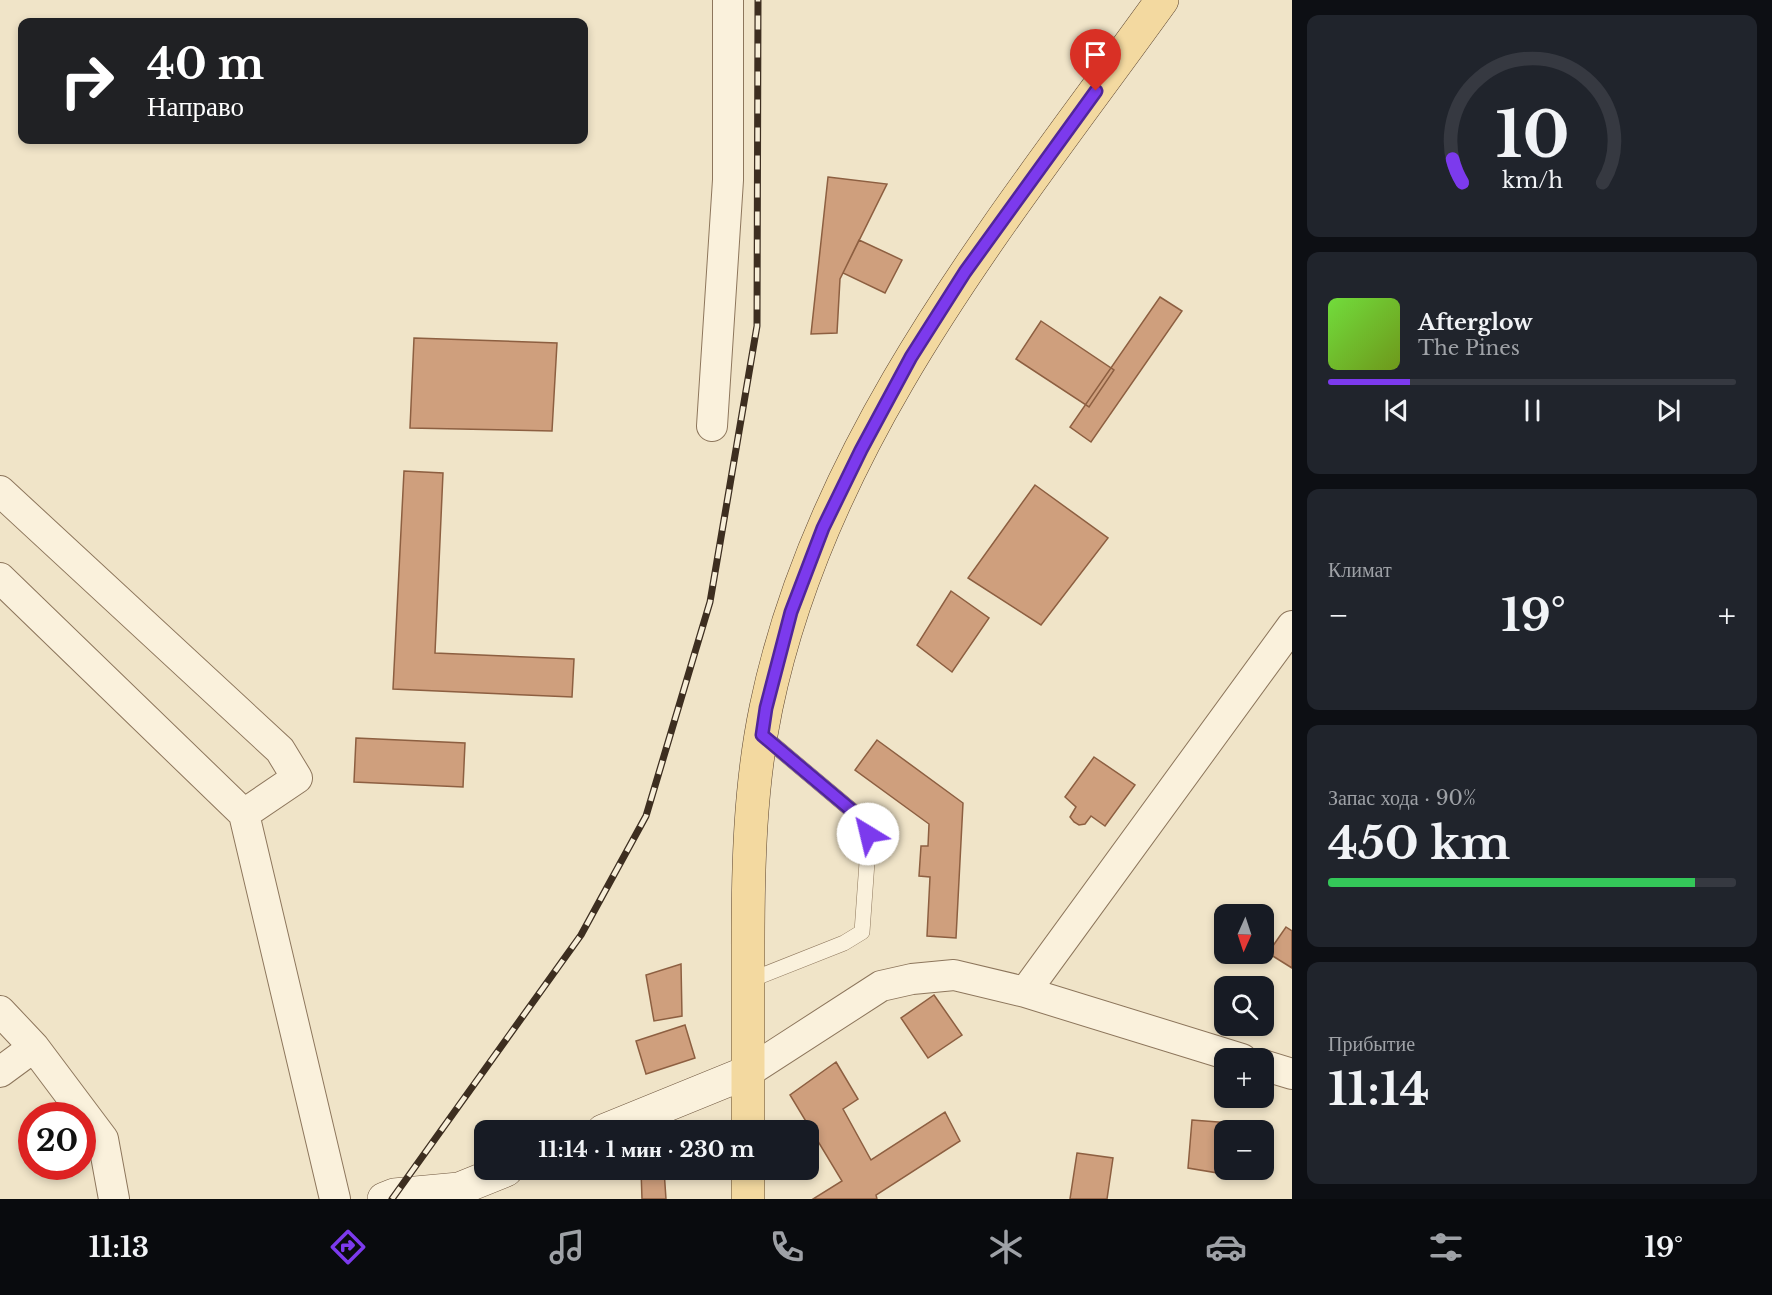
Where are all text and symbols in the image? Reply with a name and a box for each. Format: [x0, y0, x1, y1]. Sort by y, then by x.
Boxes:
pin [1070, 29, 1121, 91]
text: 40 m [147, 38, 264, 90]
icon: arrive [1079, 38, 1112, 71]
icon: right [48, 42, 126, 120]
text: Направо [147, 90, 244, 123]
text: 10 [1495, 96, 1569, 174]
text: km/h [1502, 167, 1563, 194]
text: Afterglow [1418, 309, 1533, 336]
text: The Pines [1418, 336, 1520, 360]
icon: previous [1380, 394, 1413, 427]
icon: pause [1516, 394, 1549, 427]
icon: next [1652, 394, 1685, 427]
text: Климат [1328, 558, 1392, 582]
text: 19° [1501, 587, 1566, 643]
text: − [1328, 595, 1349, 636]
text: + [1718, 595, 1736, 636]
text: Запас хода · 90% [1328, 786, 1476, 810]
position arrow [836, 802, 900, 866]
text: 450 km [1328, 815, 1510, 871]
north arrow [1214, 904, 1274, 964]
map controls [1214, 904, 1274, 1180]
button: search [1214, 976, 1274, 1036]
text: Прибытие [1328, 1032, 1415, 1056]
button: + [1214, 1048, 1274, 1108]
text: 11:14 [1328, 1061, 1430, 1117]
speed limit sign: 20 [18, 1102, 96, 1180]
button: − [1214, 1120, 1274, 1180]
text: 11:14 · 1 мин · 230 m [538, 1136, 755, 1163]
icon: directions [327, 1226, 369, 1268]
icon: music [546, 1226, 588, 1268]
icon: phone [766, 1226, 808, 1268]
icon: climate [985, 1226, 1027, 1268]
icon: car [1205, 1226, 1247, 1268]
icon: filters [1425, 1226, 1467, 1268]
text: 11:13 [89, 1231, 149, 1264]
text: 19° [1644, 1231, 1683, 1264]

